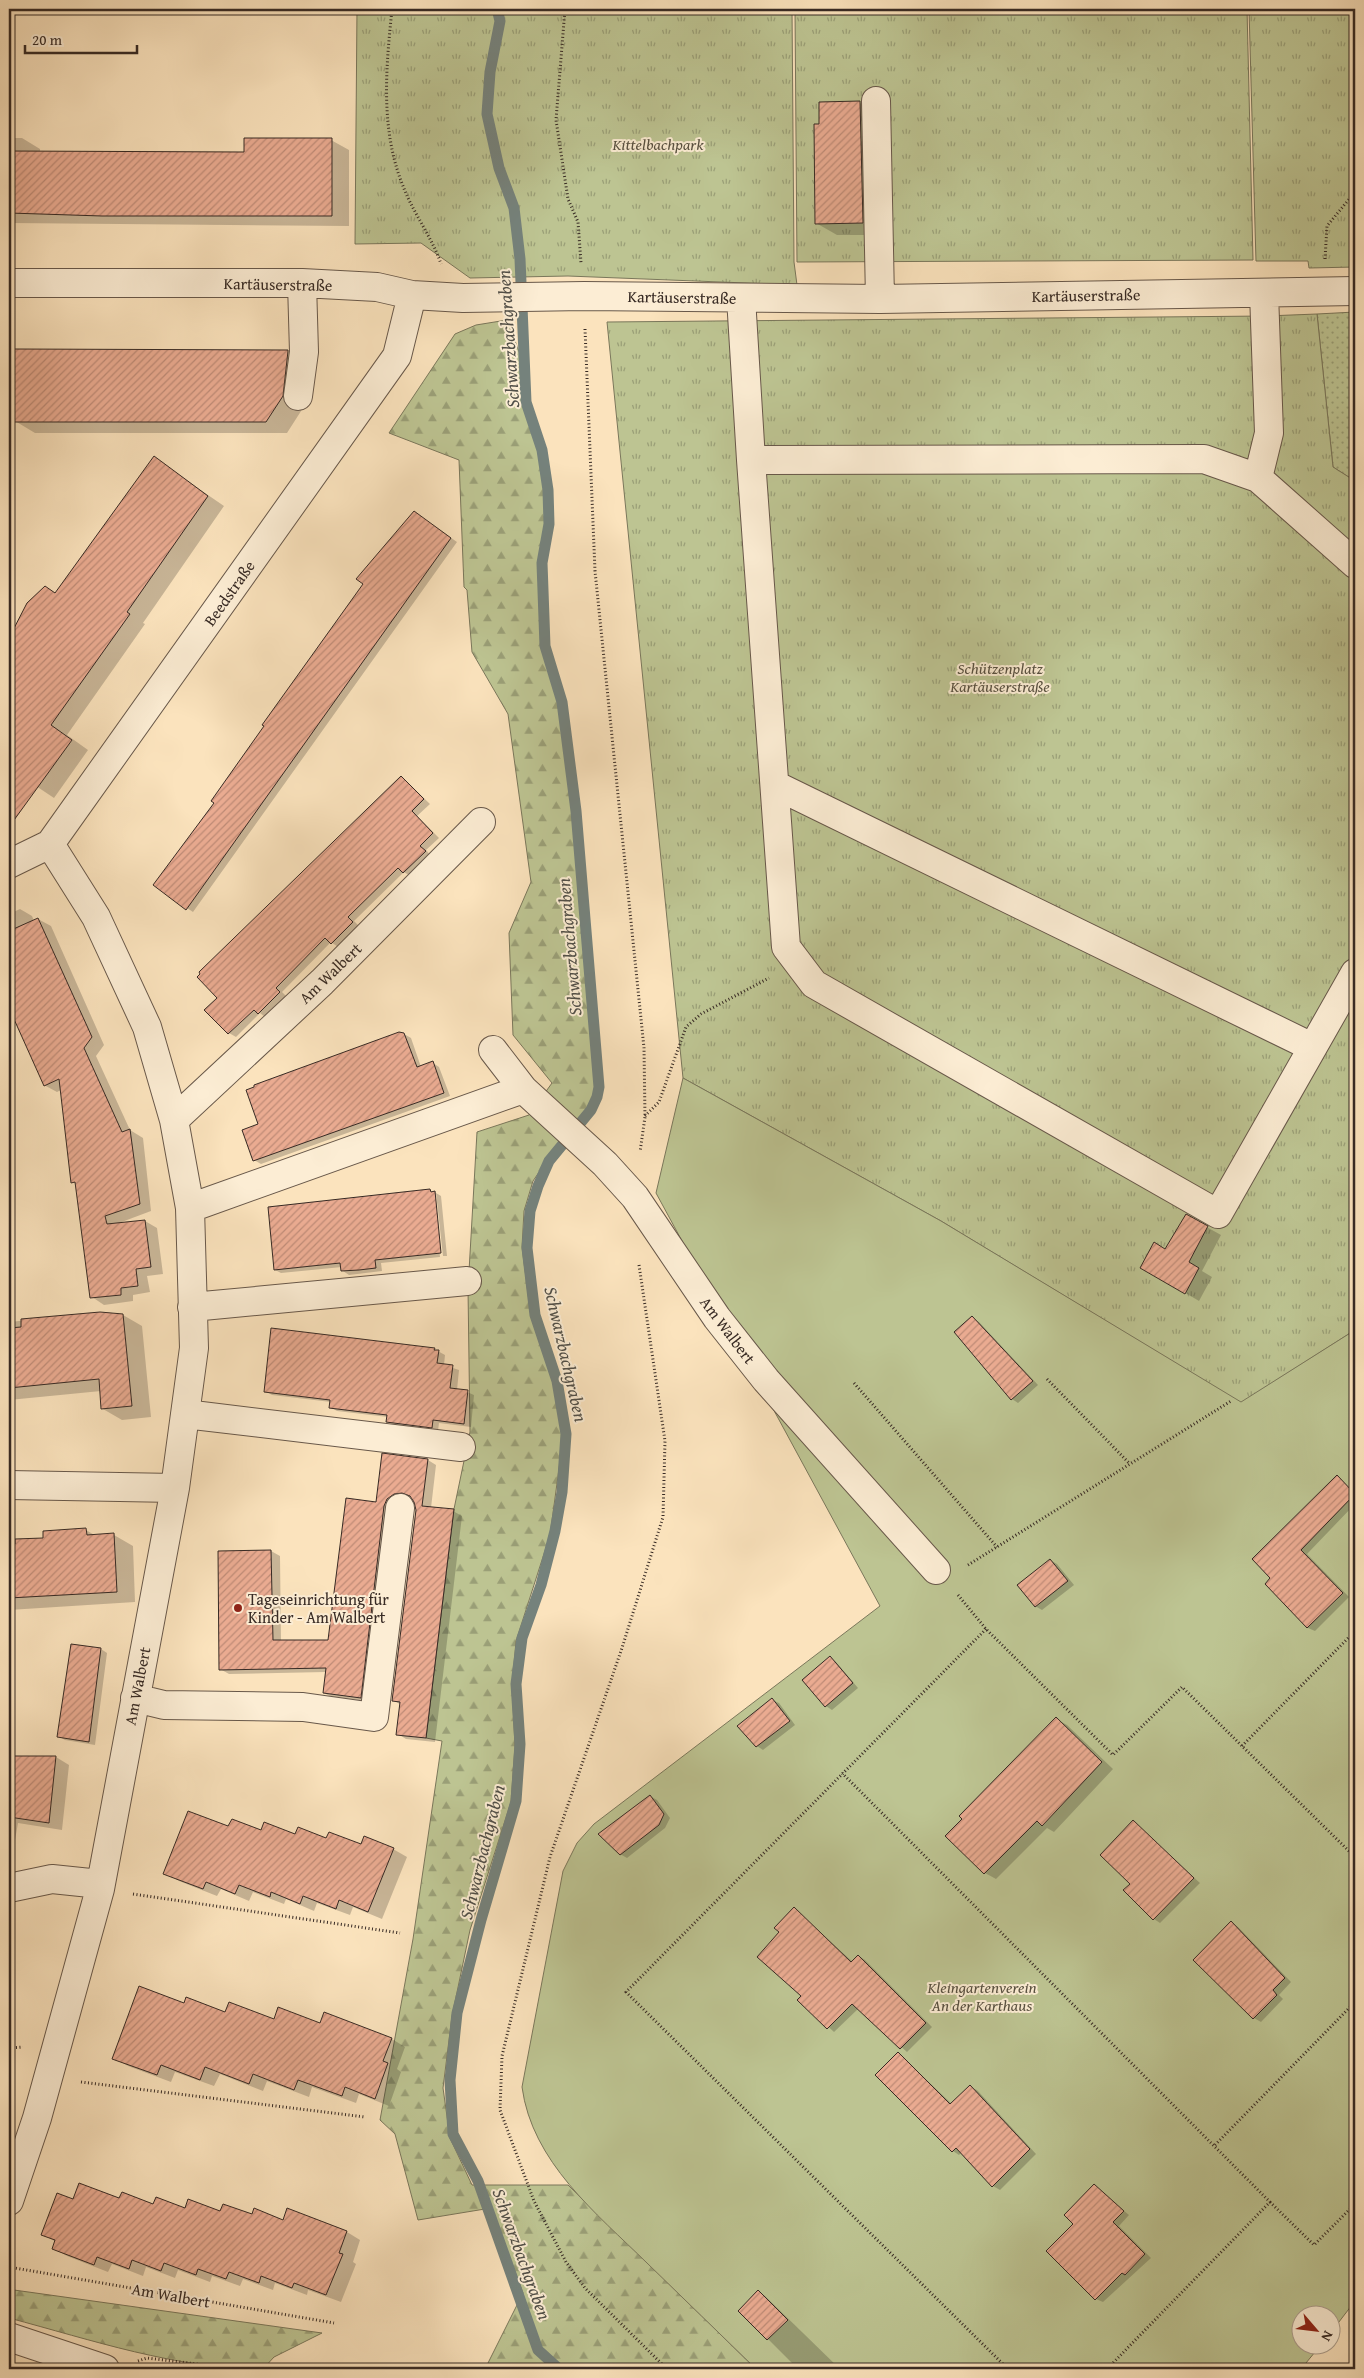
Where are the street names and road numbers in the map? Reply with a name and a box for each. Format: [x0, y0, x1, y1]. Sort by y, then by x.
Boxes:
street label: Kartäuserstraße [223, 271, 333, 297]
street label: Kartäuserstraße [1031, 282, 1141, 308]
street label: Kartäuserstraße [627, 284, 737, 310]
street label: Beedstraße [198, 555, 260, 631]
street label: Am Walbert [293, 937, 367, 1009]
street label: Am Walbert [695, 1291, 762, 1369]
street label: Am Walbert [118, 1644, 156, 1727]
street label: Am Walbert [130, 2276, 213, 2314]

